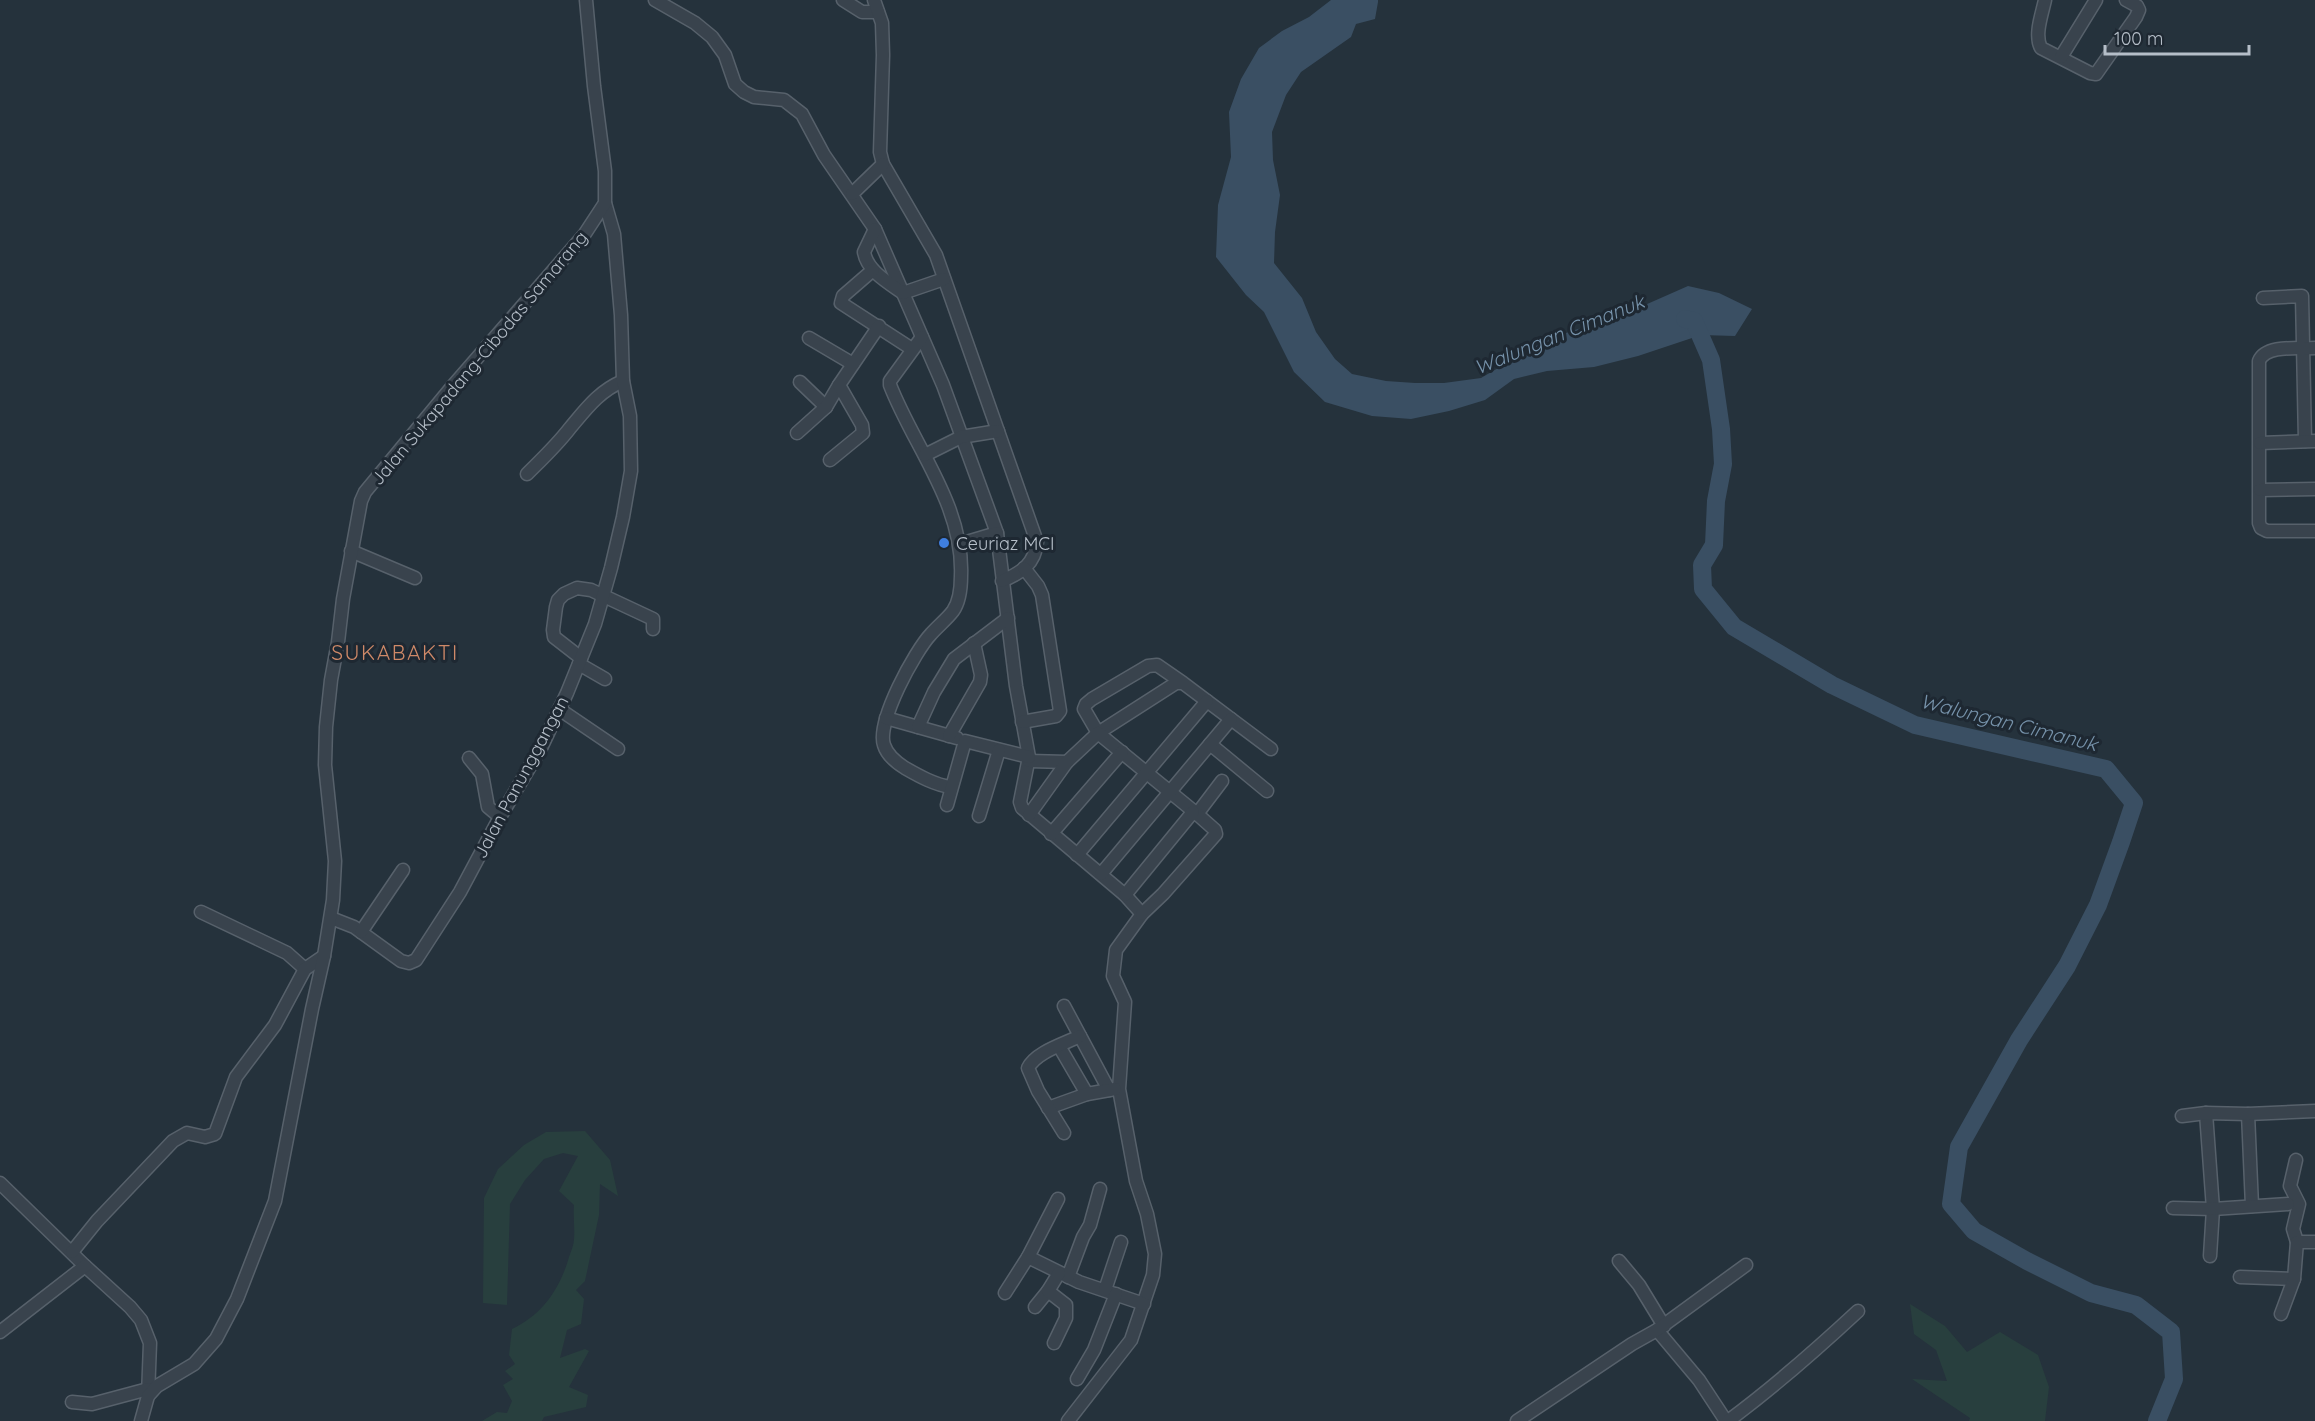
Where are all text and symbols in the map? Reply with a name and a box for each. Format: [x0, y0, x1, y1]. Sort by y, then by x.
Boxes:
scale bar [2105, 18, 2249, 56]
text: 100 m [2114, 27, 2163, 50]
street label: Jalan Sukapadang-Cibodas Samarang [366, 226, 592, 490]
water label: Walungan Cimanuk [1470, 288, 1650, 380]
place label: Ceuriaz MCI [956, 532, 1055, 555]
marker: Ceuriaz MCI [937, 536, 951, 550]
district label: SUKABAKTI [331, 639, 459, 665]
water label: Walungan Cimanuk [1918, 688, 2102, 757]
street label: Jalan Panunggangan [469, 692, 573, 862]

